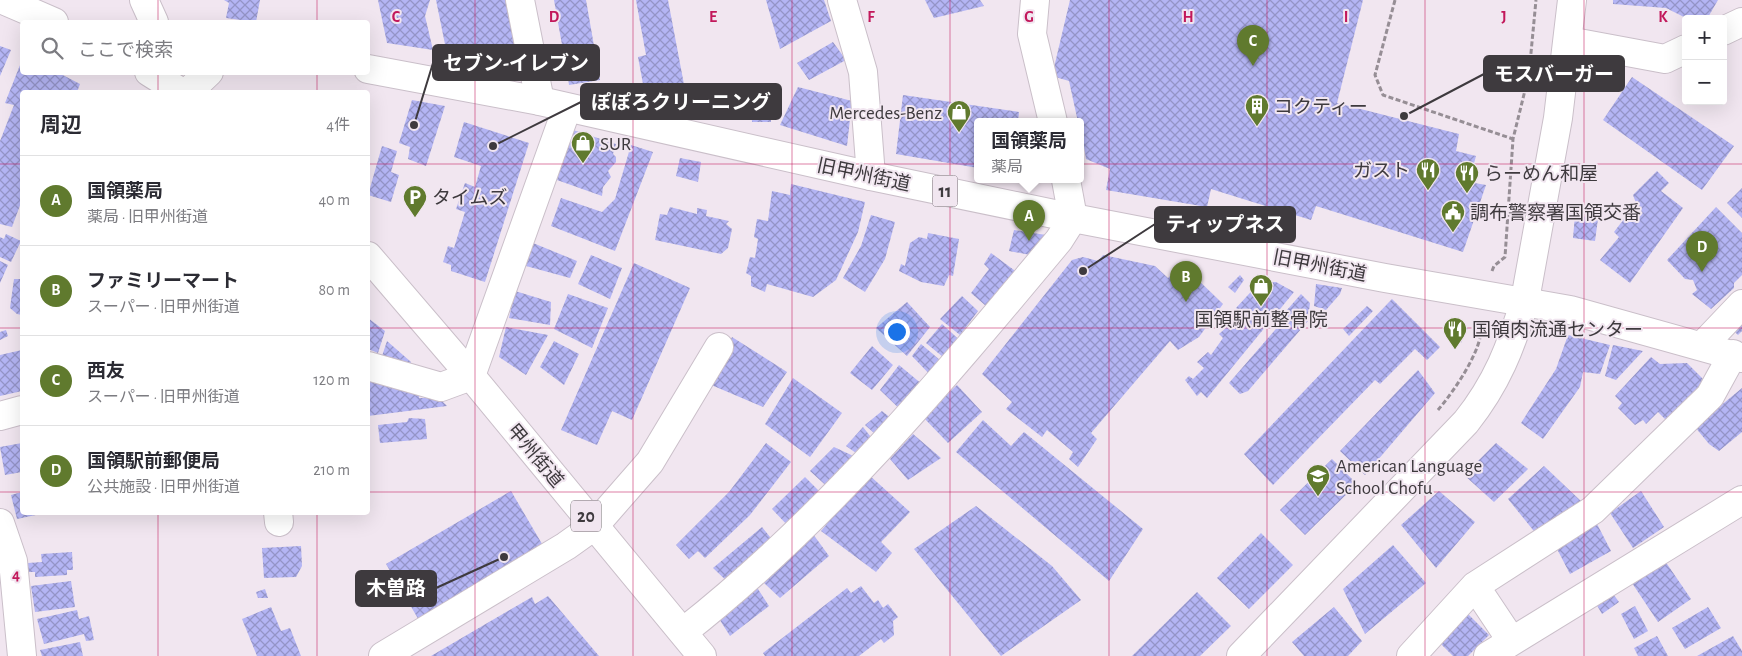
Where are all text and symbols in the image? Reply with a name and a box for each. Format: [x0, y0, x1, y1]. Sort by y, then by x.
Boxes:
text: C [392, 9, 401, 25]
text: D [549, 9, 560, 25]
text: E [709, 9, 717, 25]
text: F [867, 9, 875, 25]
text: G [1024, 9, 1034, 25]
text: H [1182, 9, 1194, 25]
text: I [1344, 9, 1348, 25]
text: J [1501, 9, 1507, 25]
text: K [1658, 9, 1668, 25]
map controls [1682, 15, 1727, 105]
button: + [1682, 15, 1727, 60]
search box [20, 20, 370, 75]
pin: C [1237, 25, 1269, 66]
icon: search [38, 34, 66, 62]
text: ここで検索 [78, 41, 173, 60]
callout: セブン-イレブン [433, 45, 599, 80]
text: セブン-イレブン [443, 52, 589, 74]
callout: モスバーガー [1484, 56, 1624, 91]
button: − [1682, 60, 1727, 105]
text: モスバーガー [1494, 63, 1614, 85]
callout: ぽぽろクリーニング [581, 84, 781, 119]
text: ぽぽろクリーニング [591, 91, 771, 113]
building icon: コクティー [1244, 93, 1270, 127]
place label: コクティー [1274, 97, 1368, 117]
shop icon: Mercedes-Benz [946, 99, 972, 133]
place label: Mercedes-Benz [829, 104, 942, 123]
text: 周辺 [40, 115, 82, 136]
text: 4件 [326, 117, 350, 133]
popup [974, 118, 1084, 183]
shop icon: SUR [570, 130, 596, 164]
text: 国領薬局 [991, 132, 1067, 151]
place label: SUR [600, 135, 631, 154]
street label: 旧甲州街道 [815, 155, 912, 195]
restaurant icon: ガスト [1415, 157, 1441, 191]
text: 薬局 [991, 159, 1023, 175]
restaurant icon: らーめん和屋 [1454, 160, 1480, 194]
place label: ガスト [1353, 161, 1410, 181]
place label: らーめん和屋 [1484, 164, 1598, 184]
road number: 11 [932, 176, 958, 207]
text: 国領薬局 [87, 182, 163, 201]
parking icon: タイムズ [402, 184, 428, 218]
place label: タイムズ [432, 187, 508, 208]
text: A [51, 192, 61, 208]
text: 40 m [318, 192, 350, 208]
public building icon: 調布警察署国領交番 [1440, 199, 1466, 233]
pin: A [1013, 200, 1045, 241]
place label: 調布警察署国領交番 [1470, 202, 1641, 223]
callout: ティップネス [1155, 207, 1295, 242]
text: 薬局 · 旧甲州街道 [87, 209, 208, 225]
text: ティップネス [1166, 214, 1284, 235]
pin: D [1686, 231, 1718, 272]
street label: 旧甲州街道 [1271, 247, 1368, 285]
pin: B [1170, 261, 1202, 302]
text: ファミリーマート [87, 272, 239, 291]
shop icon: 国領駅前整骨院 [1248, 273, 1274, 307]
text: B [51, 282, 61, 298]
text: 80 m [319, 282, 350, 298]
text: スーパー · 旧甲州街道 [87, 299, 240, 315]
place label: 国領駅前整骨院 [1194, 309, 1328, 330]
restaurant icon: 国領肉流通センター [1442, 316, 1468, 350]
your location [884, 319, 910, 345]
place label: 国領肉流通センター [1472, 319, 1643, 340]
text: 西友 [87, 362, 125, 381]
text: C [52, 372, 60, 388]
text: 120 m [313, 372, 350, 388]
text: スーパー · 旧甲州街道 [87, 389, 240, 405]
street label: 甲州街道 [503, 420, 567, 491]
text: 国領駅前郵便局 [87, 452, 220, 471]
place label: American Language School Chofu [1336, 457, 1482, 498]
text: D [51, 462, 61, 478]
text: 210 m [313, 462, 350, 478]
school or university icon: American Language School Chofu [1305, 463, 1331, 497]
text: 公共施設 · 旧甲州街道 [87, 479, 240, 495]
road number: 20 [571, 501, 601, 532]
text: 4 [12, 567, 20, 583]
callout: 木曽路 [356, 571, 436, 606]
text: 木曽路 [366, 577, 426, 599]

